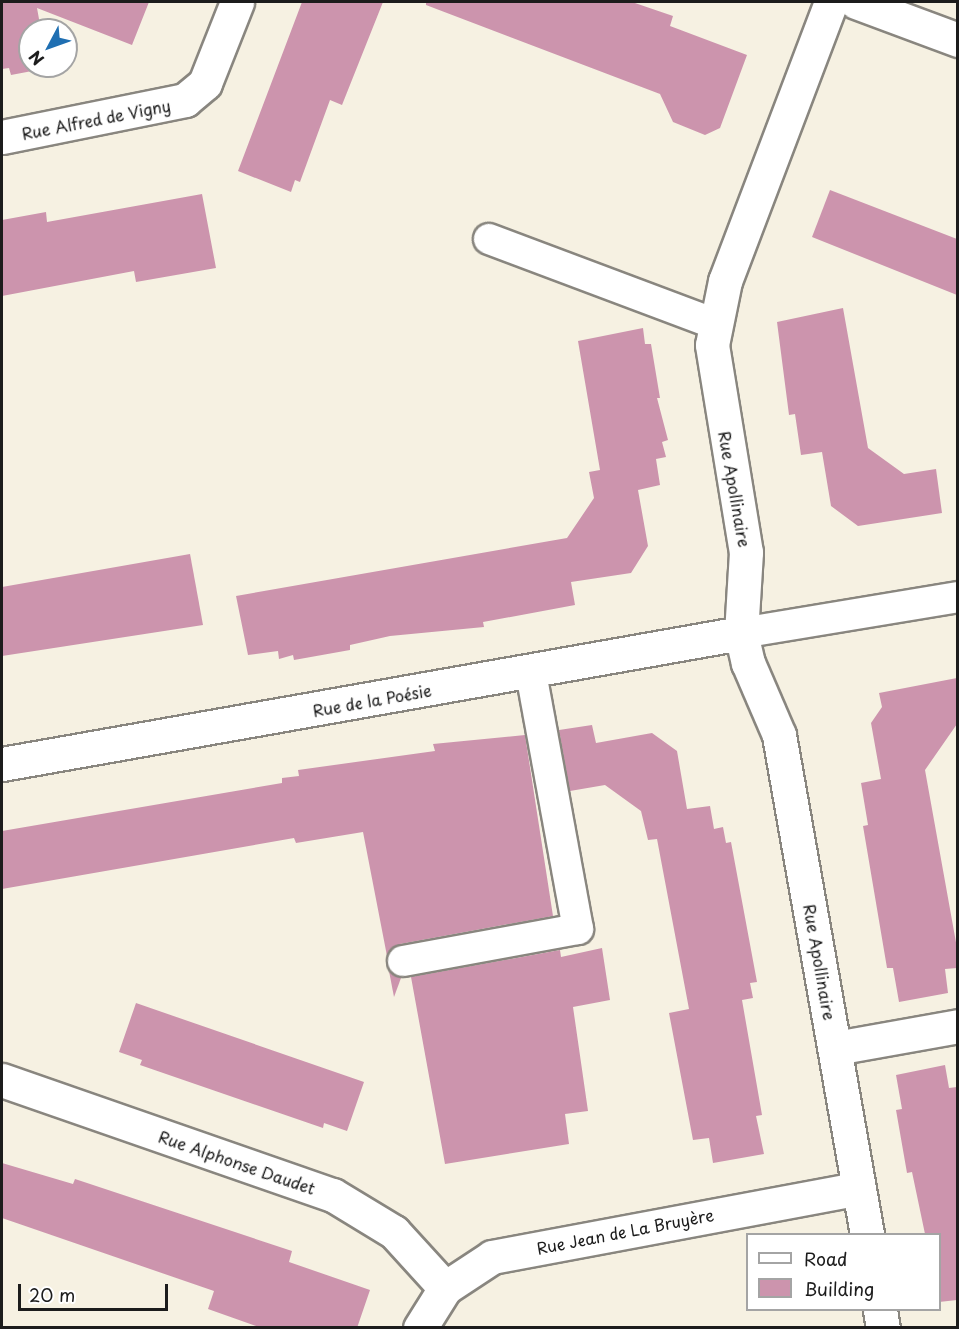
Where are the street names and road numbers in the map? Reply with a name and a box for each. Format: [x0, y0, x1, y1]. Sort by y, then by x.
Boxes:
street label: Rue Alfred de Vigny [18, 95, 174, 143]
street label: Rue Apollinaire [715, 429, 755, 549]
street label: Rue de la Poésie [310, 680, 434, 720]
street label: Rue Apollinaire [800, 902, 840, 1022]
street label: Rue Alphonse Daudet [156, 1126, 318, 1198]
street label: Rue Jean de La Bruyère [533, 1204, 717, 1258]

